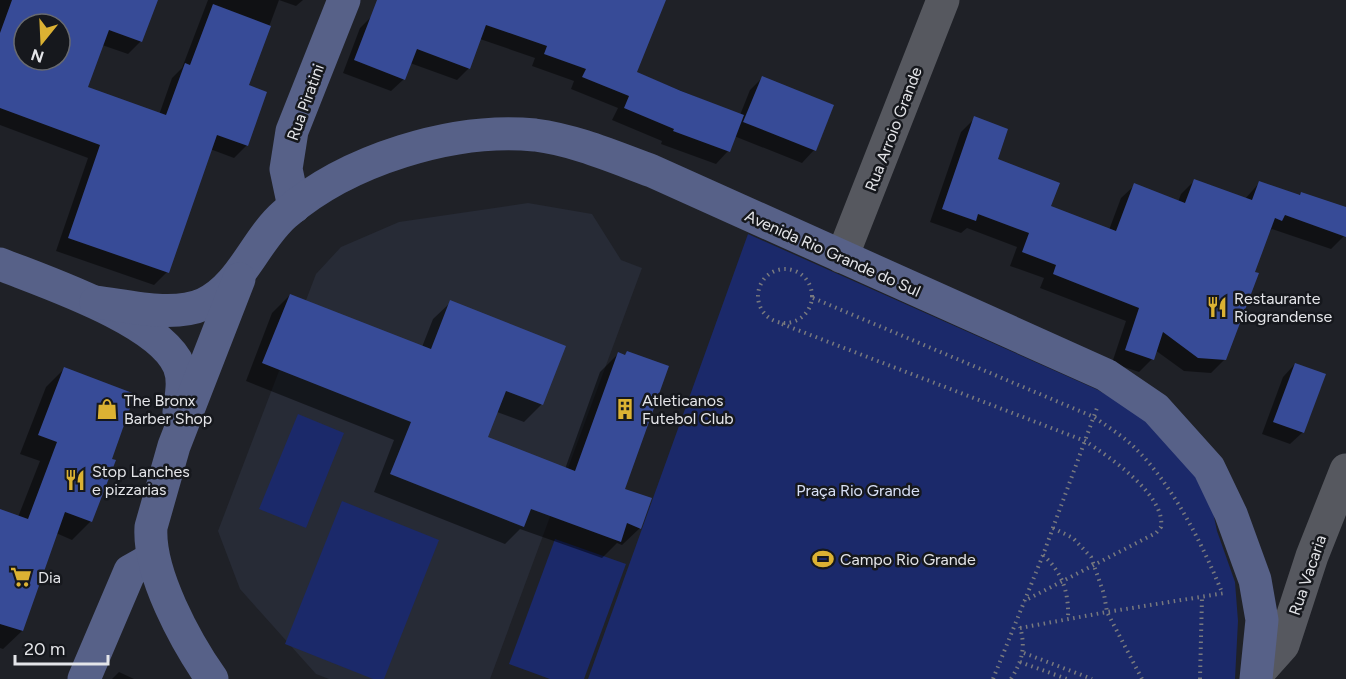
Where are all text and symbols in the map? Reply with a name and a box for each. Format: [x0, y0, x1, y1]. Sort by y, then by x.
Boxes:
north arrow [12, 12, 72, 72]
text: N [29, 45, 46, 67]
street label: Rua Piratini [283, 61, 328, 143]
street label: Rua Arroio Grande [861, 64, 926, 194]
street label: Avenida Rio Grande do Sul [742, 206, 924, 301]
place label: Restaurante Riograndense [1234, 289, 1332, 326]
restaurant icon: Restaurante Riograndense [1205, 295, 1229, 319]
place label: The Bronx Barber Shop [124, 391, 212, 428]
place label: Atleticanos Futebol Club [642, 391, 734, 428]
shop icon: The Bronx Barber Shop [95, 397, 119, 421]
building icon: Atleticanos Futebol Club [613, 397, 637, 421]
place label: Stop Lanches e pizzarias [92, 462, 190, 499]
restaurant icon: Stop Lanches e pizzarias [63, 468, 87, 492]
park label: Praça Rio Grande [796, 481, 920, 500]
street label: Rua Vacaria [1285, 532, 1330, 618]
sports icon: Campo Rio Grande [811, 547, 835, 571]
place label: Campo Rio Grande [840, 550, 976, 569]
supermarket icon: Dia [9, 565, 33, 589]
place label: Dia [38, 568, 61, 587]
scale bar [15, 628, 108, 666]
text: 20 m [24, 638, 65, 660]

